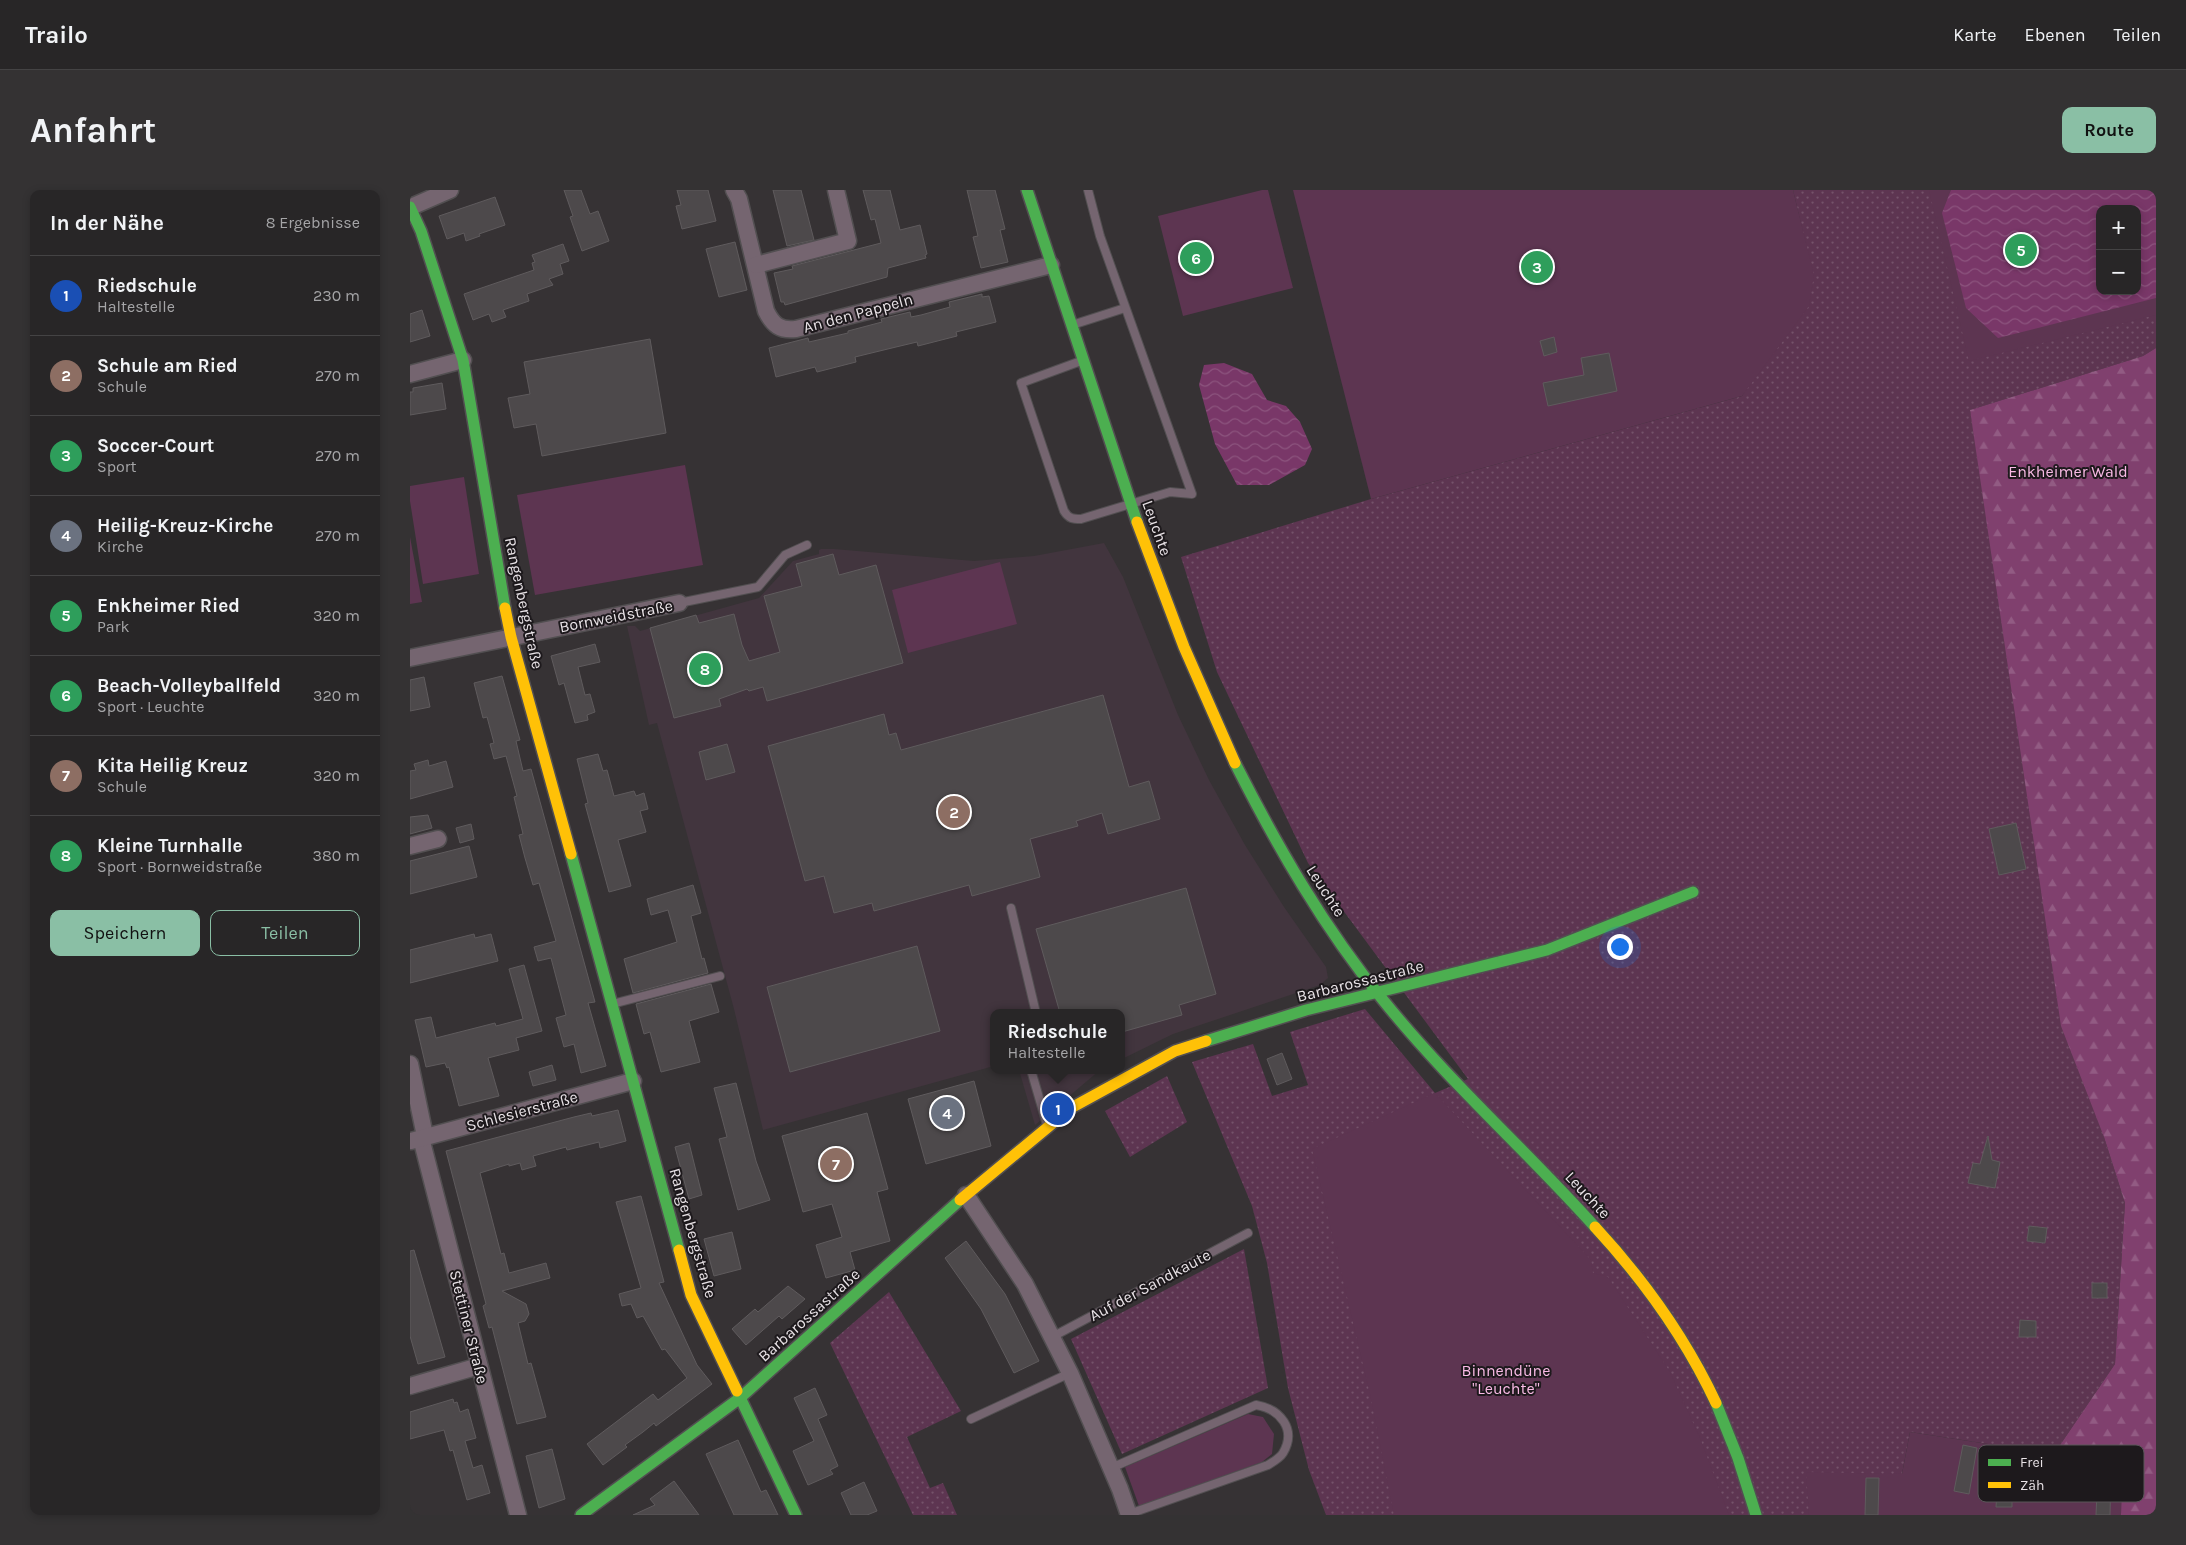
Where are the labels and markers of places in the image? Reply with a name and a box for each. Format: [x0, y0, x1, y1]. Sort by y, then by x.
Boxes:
pin: 5 [2005, 231, 2037, 269]
pin: 6 [1180, 239, 1212, 277]
pin: 3 [1521, 248, 1553, 286]
pin: 8 [689, 650, 721, 688]
pin: 2 [938, 793, 970, 831]
pin: 1 [1042, 1090, 1074, 1128]
pin: 4 [931, 1094, 963, 1132]
pin: 7 [820, 1145, 852, 1183]

